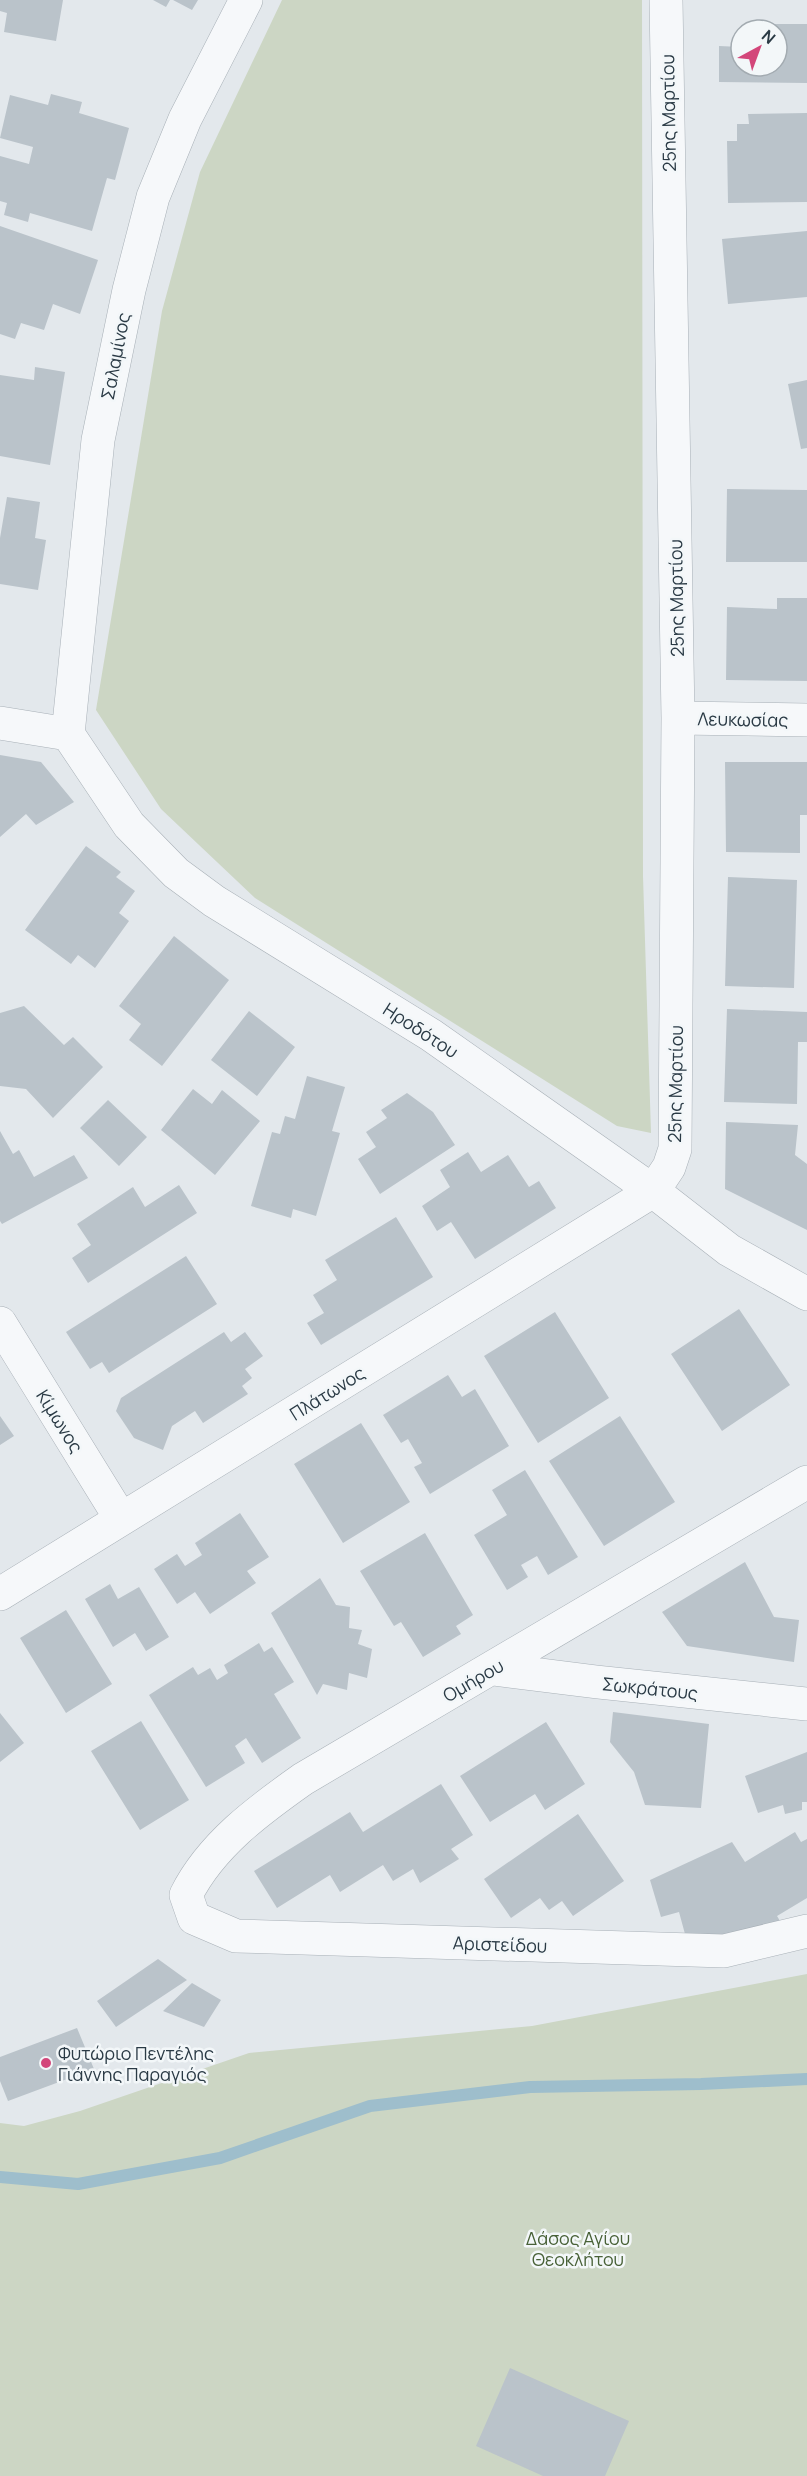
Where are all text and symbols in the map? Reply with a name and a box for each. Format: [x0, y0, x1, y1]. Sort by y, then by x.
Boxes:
north arrow [729, 18, 789, 78]
text: N [757, 25, 780, 49]
street label: 25ης Μαρτίου [655, 54, 681, 172]
street label: Σαλαμίνος [95, 310, 135, 402]
street label: 25ης Μαρτίου [663, 539, 689, 657]
street label: Λευκωσίας [697, 706, 789, 732]
street label: Ηροδότου [379, 997, 463, 1063]
street label: 25ης Μαρτίου [662, 1025, 688, 1143]
street label: Πλάτωνος [285, 1360, 369, 1426]
street label: Κίμωνος [31, 1385, 89, 1457]
street label: Ομήρου [438, 1653, 508, 1707]
street label: Σωκράτους [601, 1671, 699, 1705]
street label: Αριστείδου [452, 1930, 548, 1958]
place label: Φυτώριο Πεντέλης Γιάννης Παραγιός [58, 2041, 214, 2086]
marker: Φυτώριο Πεντέλης Γιάννης Παραγιός [39, 2056, 53, 2070]
park label: Δάσος Αγίου Θεοκλήτου [526, 2226, 630, 2271]

